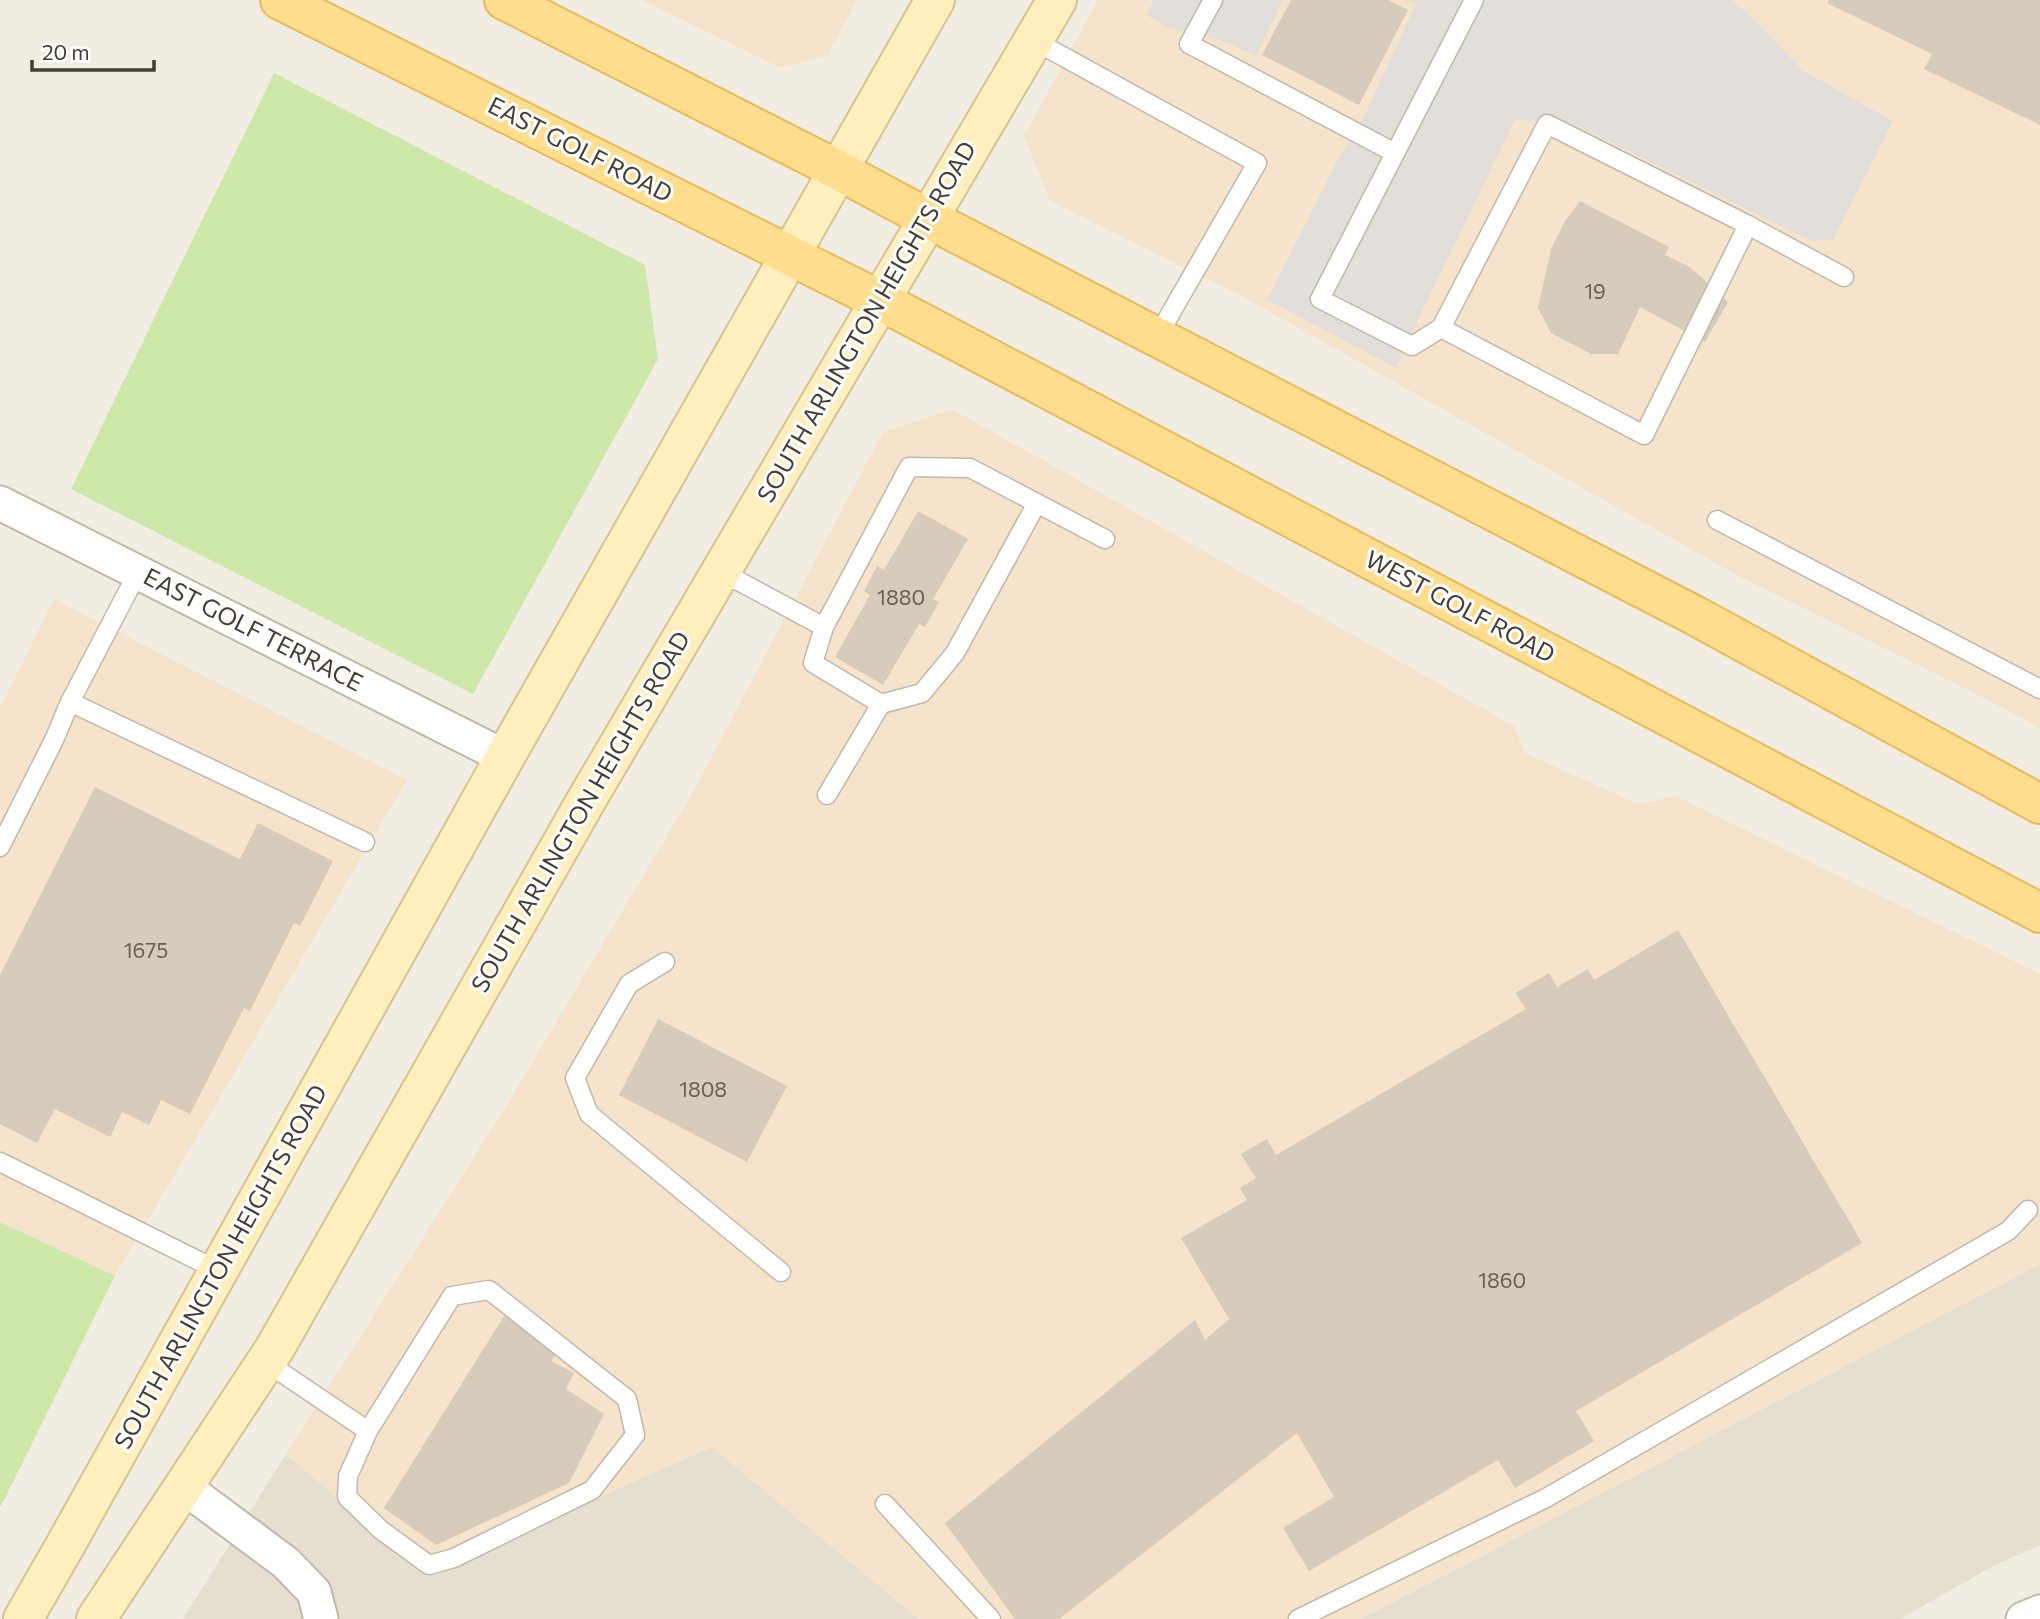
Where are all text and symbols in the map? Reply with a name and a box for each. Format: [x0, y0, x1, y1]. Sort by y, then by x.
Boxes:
scale bar [32, 28, 154, 72]
text: 20 m [42, 39, 90, 64]
street label: EAST GOLF ROAD [484, 90, 678, 208]
street label: SOUTH ARLINGTON HEIGHTS ROAD [750, 136, 981, 507]
house number: 19 [1584, 278, 1606, 303]
street label: WEST GOLF ROAD [1361, 543, 1560, 668]
street label: EAST GOLF TERRACE [139, 561, 368, 697]
house number: 1880 [877, 584, 925, 609]
street label: SOUTH ARLINGTON HEIGHTS ROAD [464, 626, 695, 997]
house number: 1675 [124, 937, 168, 962]
house number: 1808 [679, 1076, 727, 1101]
street label: SOUTH ARLINGTON HEIGHTS ROAD [107, 1079, 332, 1453]
house number: 1860 [1478, 1267, 1526, 1292]

